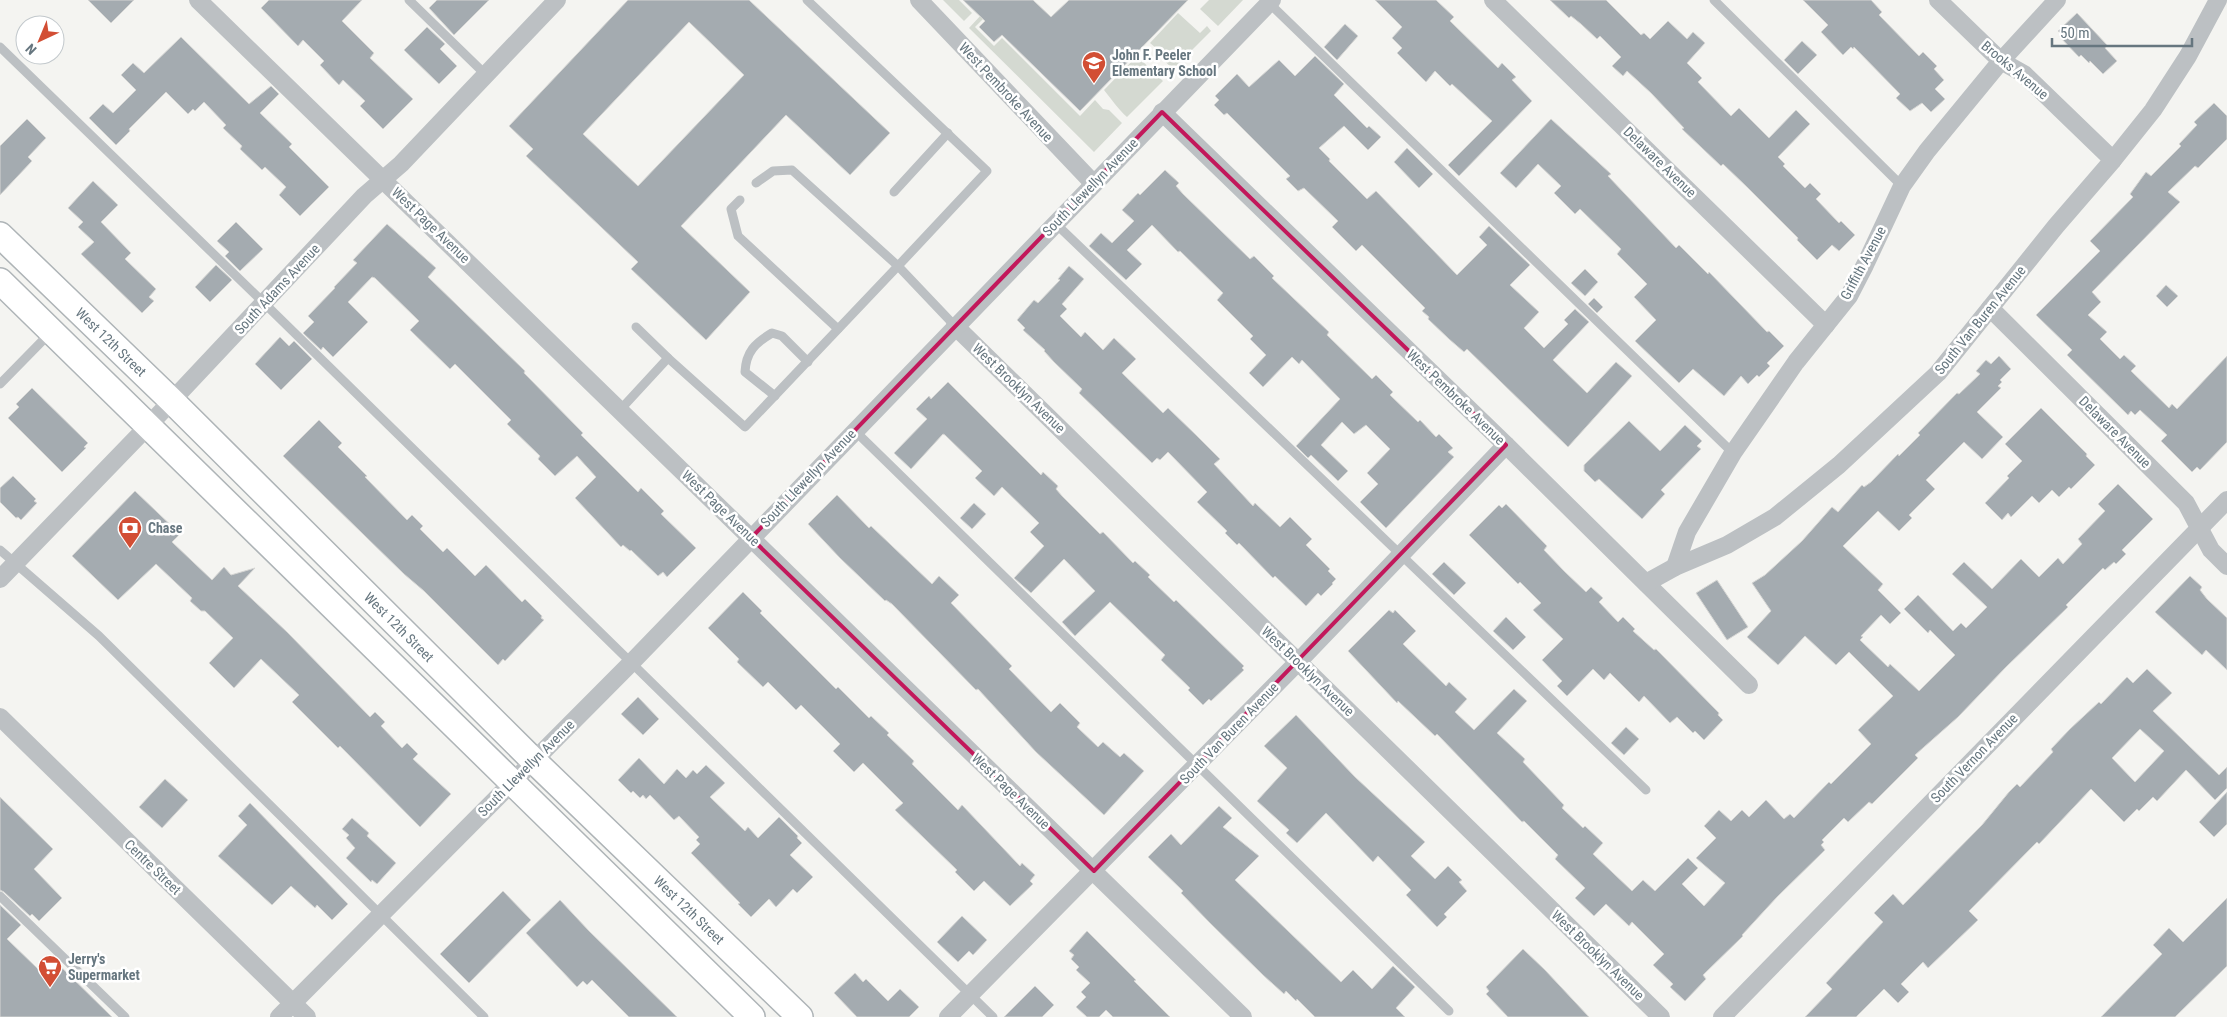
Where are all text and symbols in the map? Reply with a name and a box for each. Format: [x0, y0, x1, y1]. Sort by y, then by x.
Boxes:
north arrow [15, 15, 65, 65]
scale bar [2052, 15, 2192, 47]
text: 50 m [2060, 24, 2090, 42]
street label: Brooks Avenue [1978, 38, 2052, 103]
street label: West Pembroke Avenue [956, 39, 1056, 145]
text: N [22, 41, 40, 58]
place label: John F. Peeler Elementary School [1112, 47, 1217, 79]
school or university icon: John F. Peeler Elementary School [1081, 50, 1107, 84]
street label: Delaware Avenue [1620, 123, 1700, 201]
street label: South Llewellyn Avenue [1039, 134, 1141, 239]
street label: West Page Avenue [389, 184, 474, 267]
street label: Griffith Avenue [1837, 223, 1889, 302]
street label: South Adams Avenue [231, 240, 323, 337]
street label: South Van Buren Avenue [1931, 262, 2029, 377]
street label: West 12th Street [73, 304, 149, 380]
street label: West Brooklyn Avenue [969, 340, 1069, 437]
street label: West Pembroke Avenue [1404, 346, 1509, 448]
street label: Delaware Avenue [2076, 393, 2154, 471]
street label: South Llewellyn Avenue [757, 425, 859, 530]
street label: West Page Avenue [679, 467, 764, 550]
bank icon: Chase [117, 515, 143, 549]
place label: Chase [148, 520, 183, 536]
street label: West 12th Street [361, 589, 437, 665]
street label: West Brooklyn Avenue [1258, 623, 1358, 720]
street label: South Van Buren Avenue [1176, 679, 1282, 787]
street label: South Vernon Avenue [1927, 710, 2021, 806]
street label: South Llewellyn Avenue [474, 716, 578, 820]
street label: West Page Avenue [969, 750, 1054, 833]
street label: Centre Street [121, 836, 185, 898]
street label: West 12th Street [651, 872, 727, 948]
street label: West Brooklyn Avenue [1548, 907, 1648, 1004]
place label: Jerry's Supermarket [68, 951, 140, 983]
supermarket icon: Jerry's Supermarket [37, 954, 63, 988]

